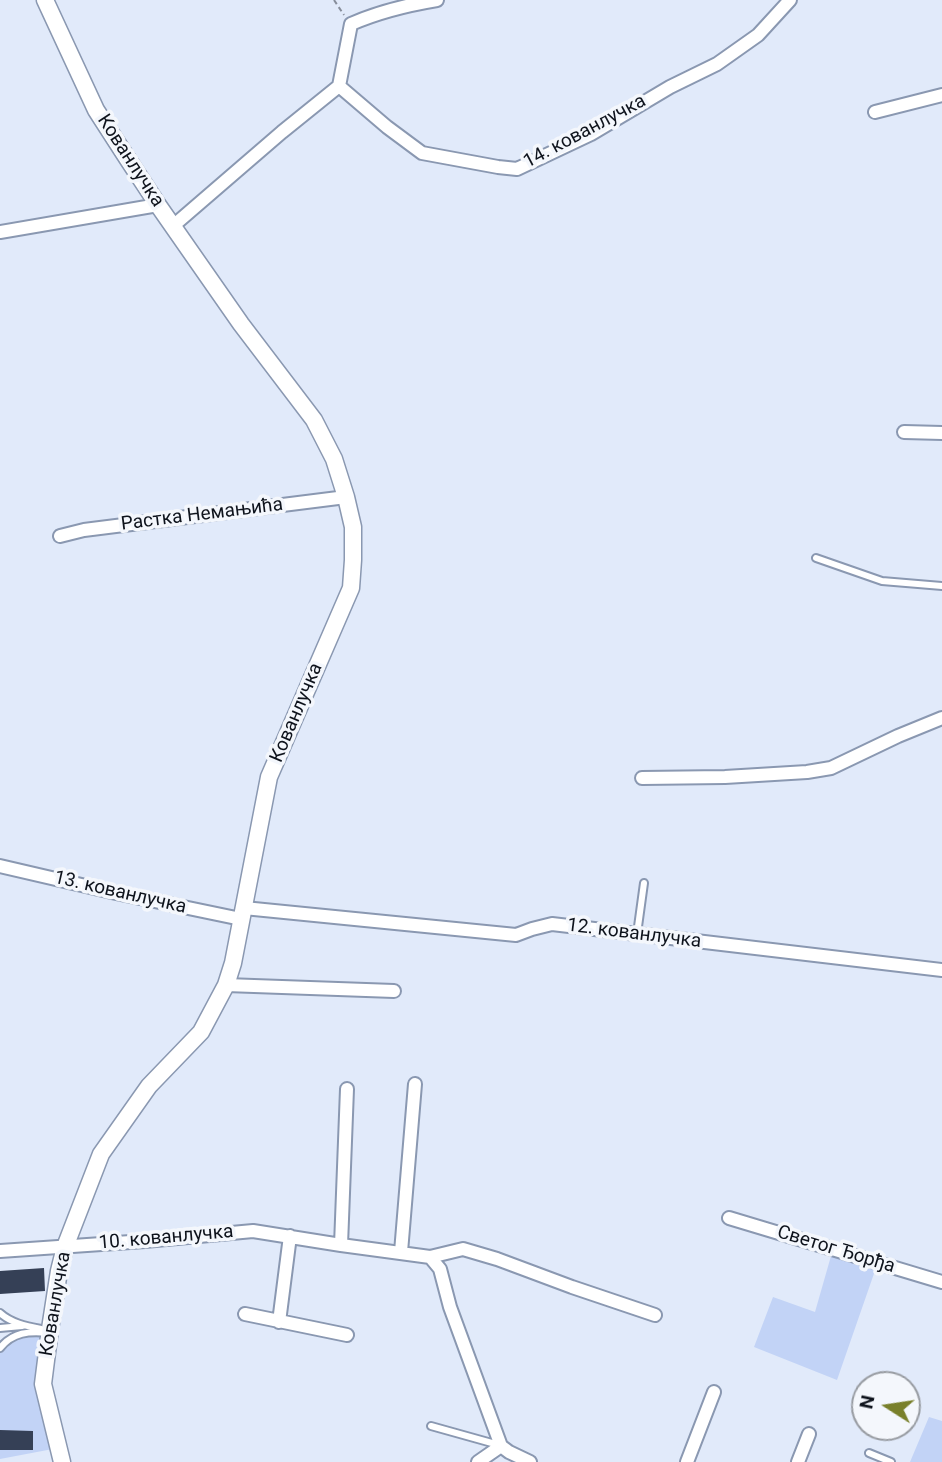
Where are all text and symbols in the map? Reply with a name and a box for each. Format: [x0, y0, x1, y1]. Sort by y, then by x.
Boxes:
street label: 14. кованлучка [520, 90, 650, 174]
street label: Кованлучка [92, 110, 168, 212]
street label: Растка Немањића [120, 494, 284, 536]
street label: Кованлучка [266, 660, 328, 766]
street label: 13. кованлучка [52, 867, 188, 919]
street label: 12. кованлучка [566, 914, 702, 954]
street label: 10. кованлучка [98, 1221, 234, 1255]
street label: Светог Ђорђа [774, 1221, 898, 1279]
street label: Кованлучка [36, 1250, 76, 1358]
north arrow [851, 1371, 921, 1441]
text: N [854, 1393, 880, 1411]

